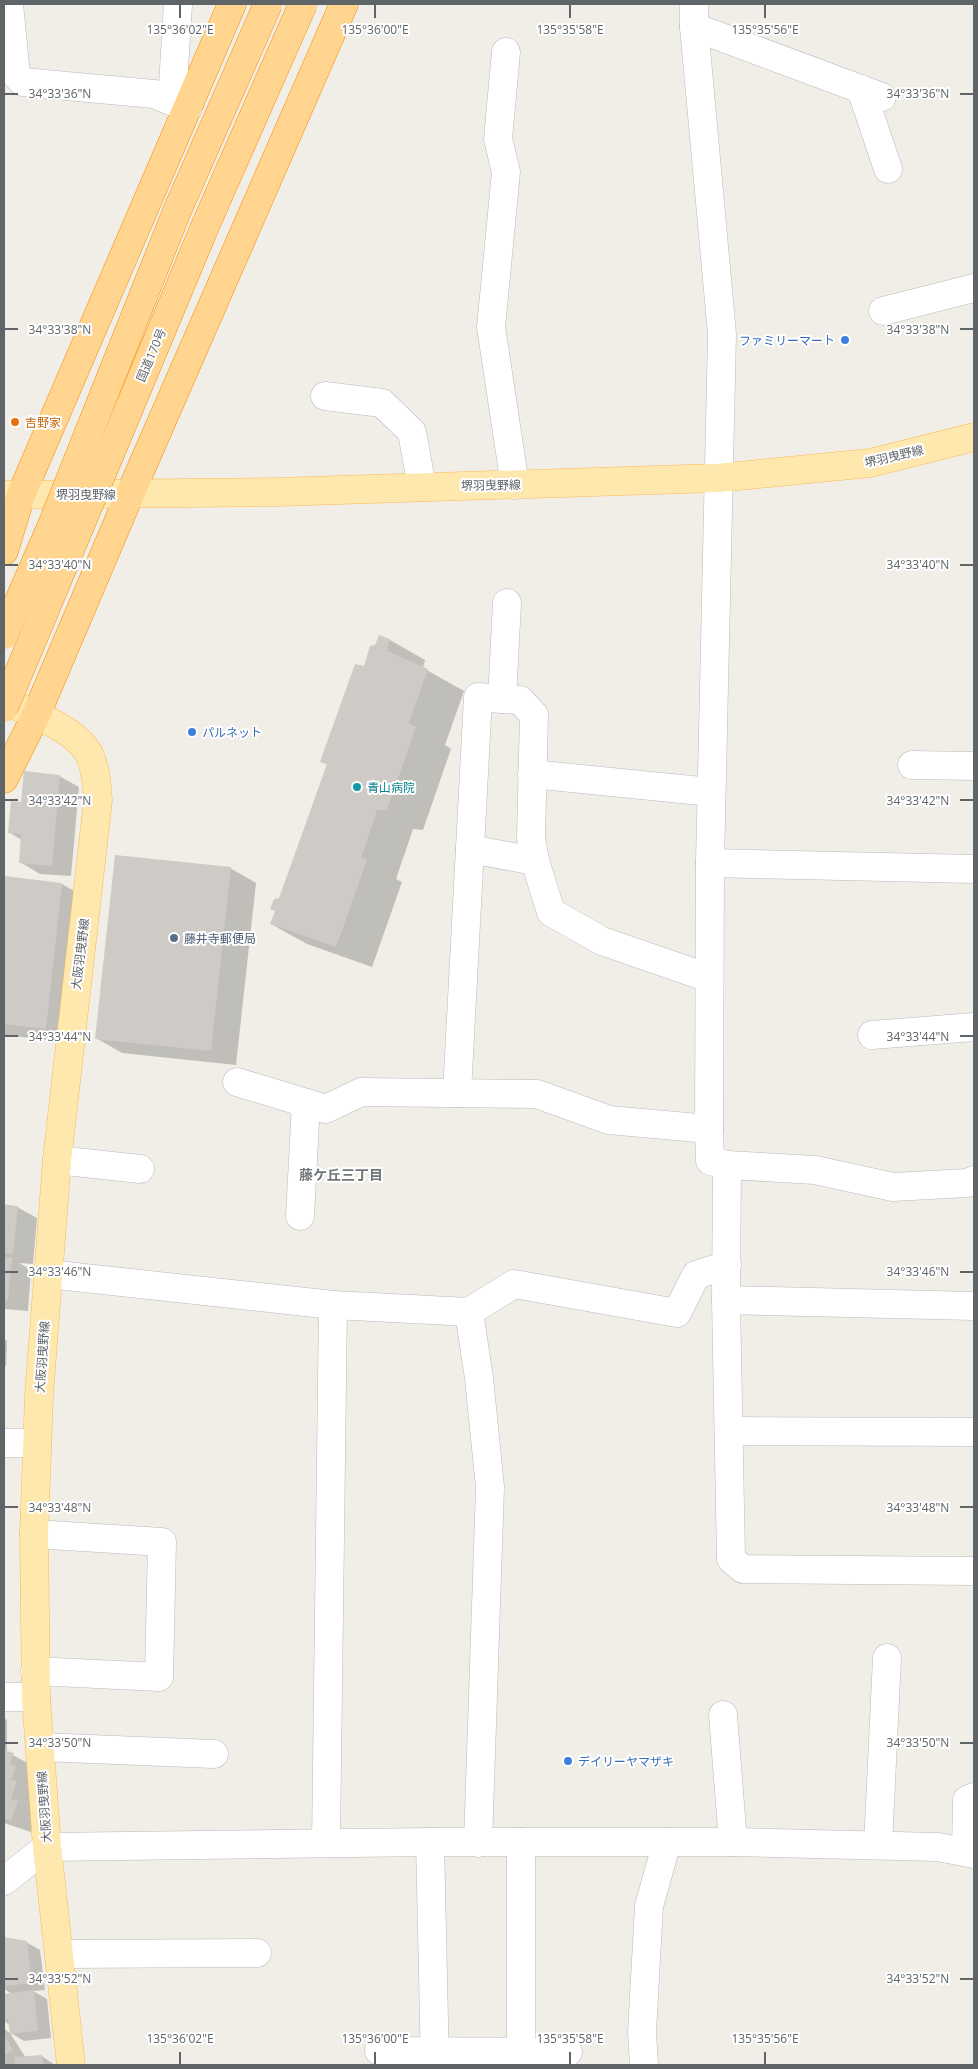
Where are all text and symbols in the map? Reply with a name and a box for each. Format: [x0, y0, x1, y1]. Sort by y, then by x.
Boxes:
text: 135°36'02"E [146, 21, 214, 38]
text: 135°36'00"E [341, 21, 409, 38]
text: 135°35'58"E [536, 21, 604, 38]
text: 135°35'56"E [731, 21, 799, 38]
text: 34°33'36"N [29, 85, 91, 102]
text: 34°33'36"N [887, 85, 949, 102]
text: 34°33'38"N [29, 321, 91, 338]
text: 34°33'38"N [887, 321, 949, 338]
street label: 国道170号 [132, 326, 170, 384]
place label: ファミリーマート [739, 332, 835, 349]
marker: ファミリーマート [839, 334, 851, 346]
place label: 吉野家 [25, 414, 61, 431]
marker: 吉野家 [9, 416, 21, 428]
street label: 堺羽曳野線 [863, 441, 925, 471]
street label: 堺羽曳野線 [461, 476, 521, 494]
street label: 堺羽曳野線 [56, 486, 116, 503]
text: 34°33'40"N [29, 556, 91, 573]
text: 34°33'40"N [887, 556, 949, 573]
place label: パルネット [202, 724, 262, 741]
marker: パルネット [186, 726, 198, 738]
place label: 青山病院 [367, 779, 415, 796]
marker: 青山病院 [351, 781, 363, 793]
text: 34°33'42"N [29, 792, 91, 809]
text: 34°33'42"N [887, 792, 949, 809]
street label: 大阪羽曳野線 [67, 917, 93, 991]
place label: 藤井寺郵便局 [184, 930, 256, 947]
marker: 藤井寺郵便局 [168, 932, 180, 944]
text: 34°33'44"N [29, 1028, 91, 1045]
text: 34°33'44"N [887, 1028, 949, 1045]
district label: 藤ケ丘三丁目 [299, 1165, 383, 1184]
text: 34°33'46"N [29, 1263, 91, 1280]
text: 34°33'46"N [887, 1263, 949, 1280]
street label: 大阪羽曳野線 [31, 1320, 53, 1394]
text: 34°33'48"N [29, 1499, 91, 1516]
text: 34°33'48"N [887, 1499, 949, 1516]
text: 34°33'50"N [29, 1734, 91, 1751]
text: 34°33'50"N [887, 1734, 949, 1751]
place label: デイリーヤマザキ [578, 1753, 674, 1770]
marker: デイリーヤマザキ [562, 1755, 574, 1767]
street label: 大阪羽曳野線 [33, 1770, 55, 1844]
text: 34°33'52"N [29, 1970, 91, 1987]
text: 34°33'52"N [887, 1970, 949, 1987]
text: 135°36'02"E [146, 2030, 214, 2047]
text: 135°36'00"E [341, 2030, 409, 2047]
text: 135°35'58"E [536, 2030, 604, 2047]
text: 135°35'56"E [731, 2030, 799, 2047]

